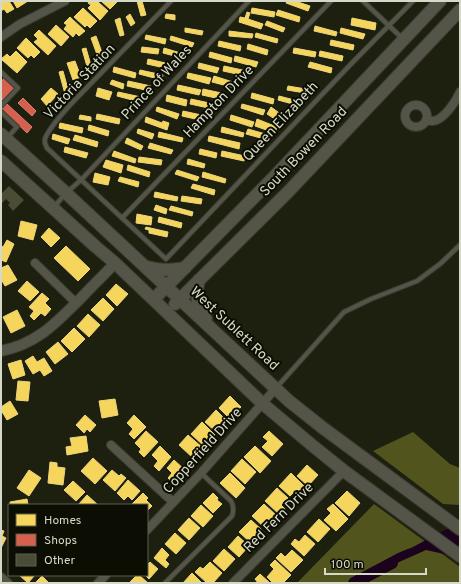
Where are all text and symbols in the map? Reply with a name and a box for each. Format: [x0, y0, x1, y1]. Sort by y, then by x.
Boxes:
street label: Victoria Station [41, 41, 119, 123]
street label: Prince of Wales [118, 42, 196, 124]
street label: Hampton Drive [180, 62, 258, 142]
street label: Queen Elizabeth [240, 79, 322, 165]
street label: South Bowen Road [257, 104, 351, 200]
street label: West Sublett Road [186, 284, 282, 374]
street label: Copperfield Drive [160, 405, 246, 497]
street label: Red Fern Drive [240, 479, 318, 557]
legend [8, 504, 148, 576]
text: Homes [44, 513, 81, 529]
text: Shops [44, 533, 77, 549]
scale bar [325, 550, 426, 576]
text: Other [44, 553, 76, 569]
text: 100 m [331, 557, 364, 573]

